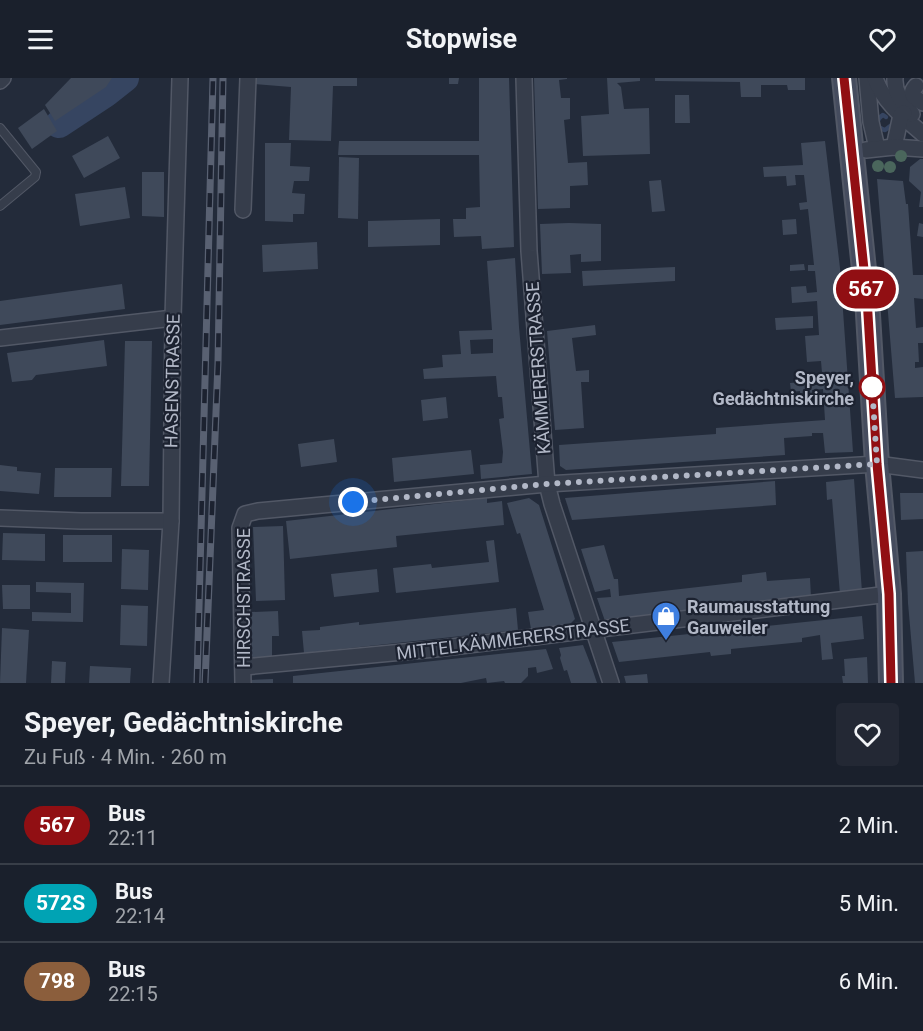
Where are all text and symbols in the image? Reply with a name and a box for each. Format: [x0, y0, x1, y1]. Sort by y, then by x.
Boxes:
icon: menu [24, 23, 57, 56]
text: Stopwise [406, 23, 517, 55]
icon: heart [866, 23, 899, 56]
line badge: 567 [832, 270, 900, 308]
text: 567 [848, 277, 884, 301]
street label: KÄMMERERSTRASSE [521, 281, 555, 455]
street label: HASENSTRASSE [160, 314, 184, 448]
place label: Speyer, Gedächtniskirche [713, 367, 854, 409]
marker: Speyer, Gedächtniskirche [859, 374, 885, 400]
your location [338, 487, 368, 517]
street label: HIRSCHSTRASSE [233, 528, 254, 668]
place label: Raumausstattung Gauweiler [687, 596, 830, 638]
shop icon: Raumausstattung Gauweiler [650, 600, 682, 642]
street label: MITTELKÄMMERERSTRASSE [395, 614, 631, 664]
button: heart [836, 703, 899, 766]
text: Speyer, Gedächtniskirche [24, 706, 343, 739]
text: Zu Fuß · 4 Min. · 260 m [24, 745, 227, 769]
text: Bus [108, 801, 146, 826]
text: 567 [39, 813, 75, 837]
text: 2 Min. [839, 813, 899, 838]
text: 22:11 [108, 826, 158, 850]
text: Bus [115, 879, 153, 904]
text: 572S [36, 891, 85, 915]
text: 5 Min. [839, 891, 899, 916]
text: 22:14 [115, 904, 165, 928]
text: Bus [108, 957, 146, 982]
text: 798 [39, 969, 75, 993]
text: 6 Min. [839, 969, 899, 994]
text: 22:15 [108, 982, 158, 1006]

